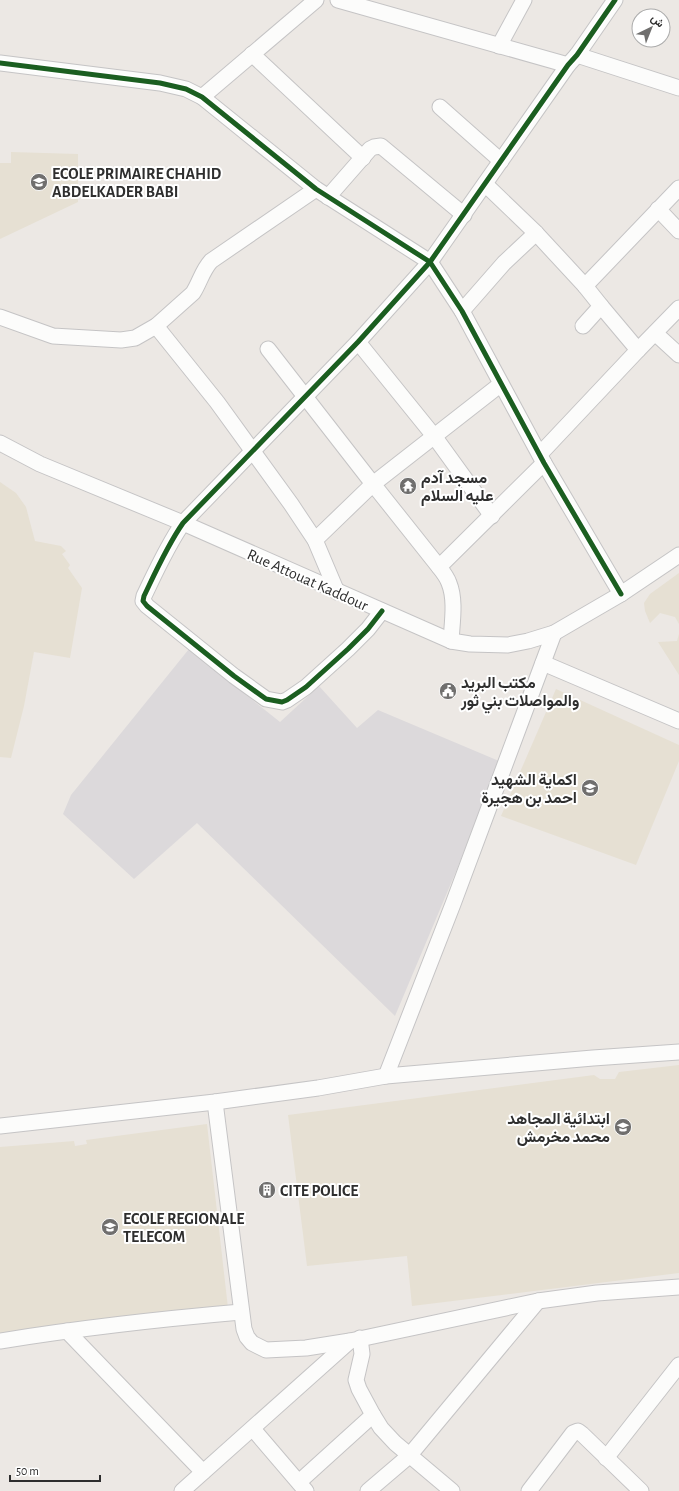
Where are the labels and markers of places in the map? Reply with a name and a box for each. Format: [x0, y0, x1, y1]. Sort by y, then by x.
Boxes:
place label: ECOLE PRIMAIRE CHAHID ABDELKADER BABI [52, 166, 222, 200]
school or university icon: ECOLE PRIMAIRE CHAHID ABDELKADER BABI [29, 172, 49, 192]
place label: مسجد آدم عليه السلام [421, 469, 493, 506]
temple icon: مسجد آدم عليه السلام [398, 476, 418, 496]
place label: مكتب البريد والمواصلات بني ثور [460, 675, 579, 714]
public building icon: مكتب البريد والمواصلات بني ثور [438, 681, 458, 701]
place label: اكماية الشهيد احمد بن هجيرة [481, 772, 577, 808]
school or university icon: اكماية الشهيد احمد بن هجيرة [580, 778, 600, 798]
place label: ابتدائية المجاهد محمد مخرمش [507, 1111, 610, 1147]
school or university icon: ابتدائية المجاهد محمد مخرمش [613, 1117, 633, 1137]
building icon: CITE POLICE [257, 1180, 277, 1200]
place label: CITE POLICE [280, 1183, 358, 1199]
place label: ECOLE REGIONALE TELECOM [123, 1211, 244, 1245]
school or university icon: ECOLE REGIONALE TELECOM [100, 1217, 120, 1237]

